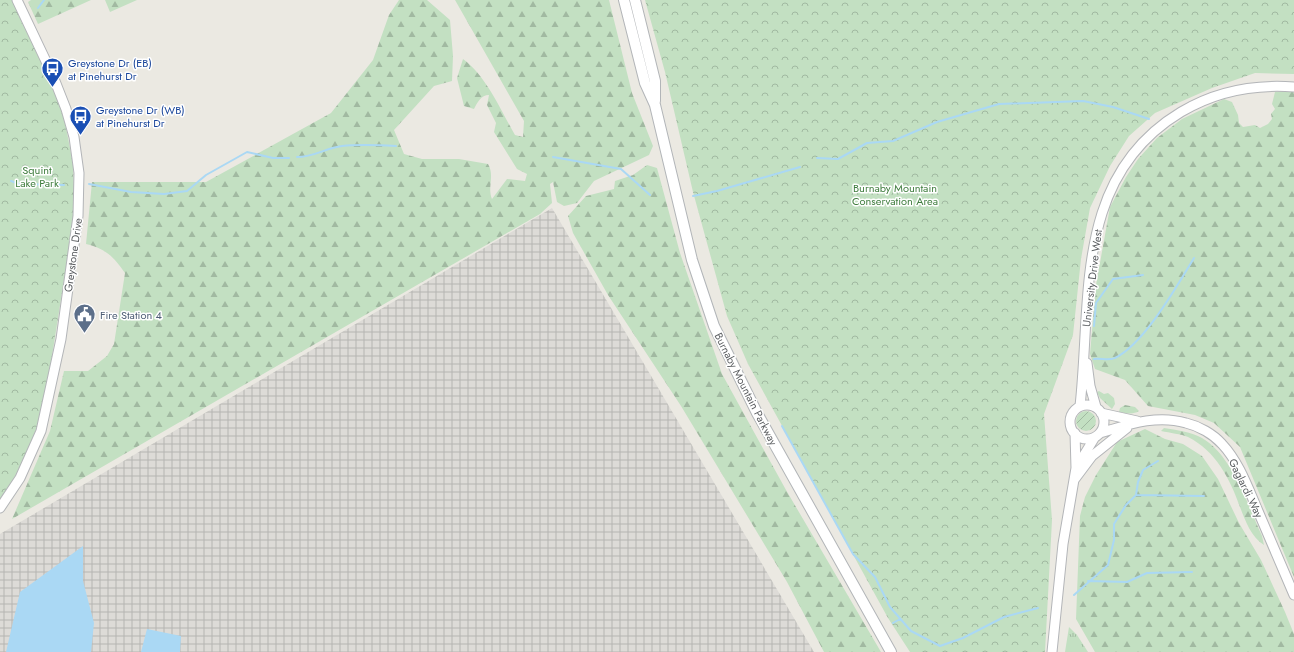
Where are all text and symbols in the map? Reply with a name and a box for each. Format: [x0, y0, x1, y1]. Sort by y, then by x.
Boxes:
place label: Greystone Dr (EB) at Pinehurst Dr [68, 55, 152, 84]
bus stop icon: Greystone Dr (EB) at Pinehurst Dr [40, 56, 66, 89]
place label: Greystone Dr (WB) at Pinehurst Dr [96, 102, 185, 131]
bus stop icon: Greystone Dr (WB) at Pinehurst Dr [67, 103, 93, 136]
park label: Squint Lake Park [15, 162, 59, 191]
park label: Burnaby Mountain Conservation Area [852, 180, 938, 209]
street label: Greystone Drive [60, 217, 86, 293]
street label: University Drive West [1078, 228, 1106, 328]
public building icon: Fire Station 4 [71, 302, 97, 335]
place label: Fire Station 4 [100, 307, 162, 323]
street label: Burnaby Mountain Parkway [711, 330, 781, 448]
street label: Gaglardi Way [1225, 456, 1267, 520]

